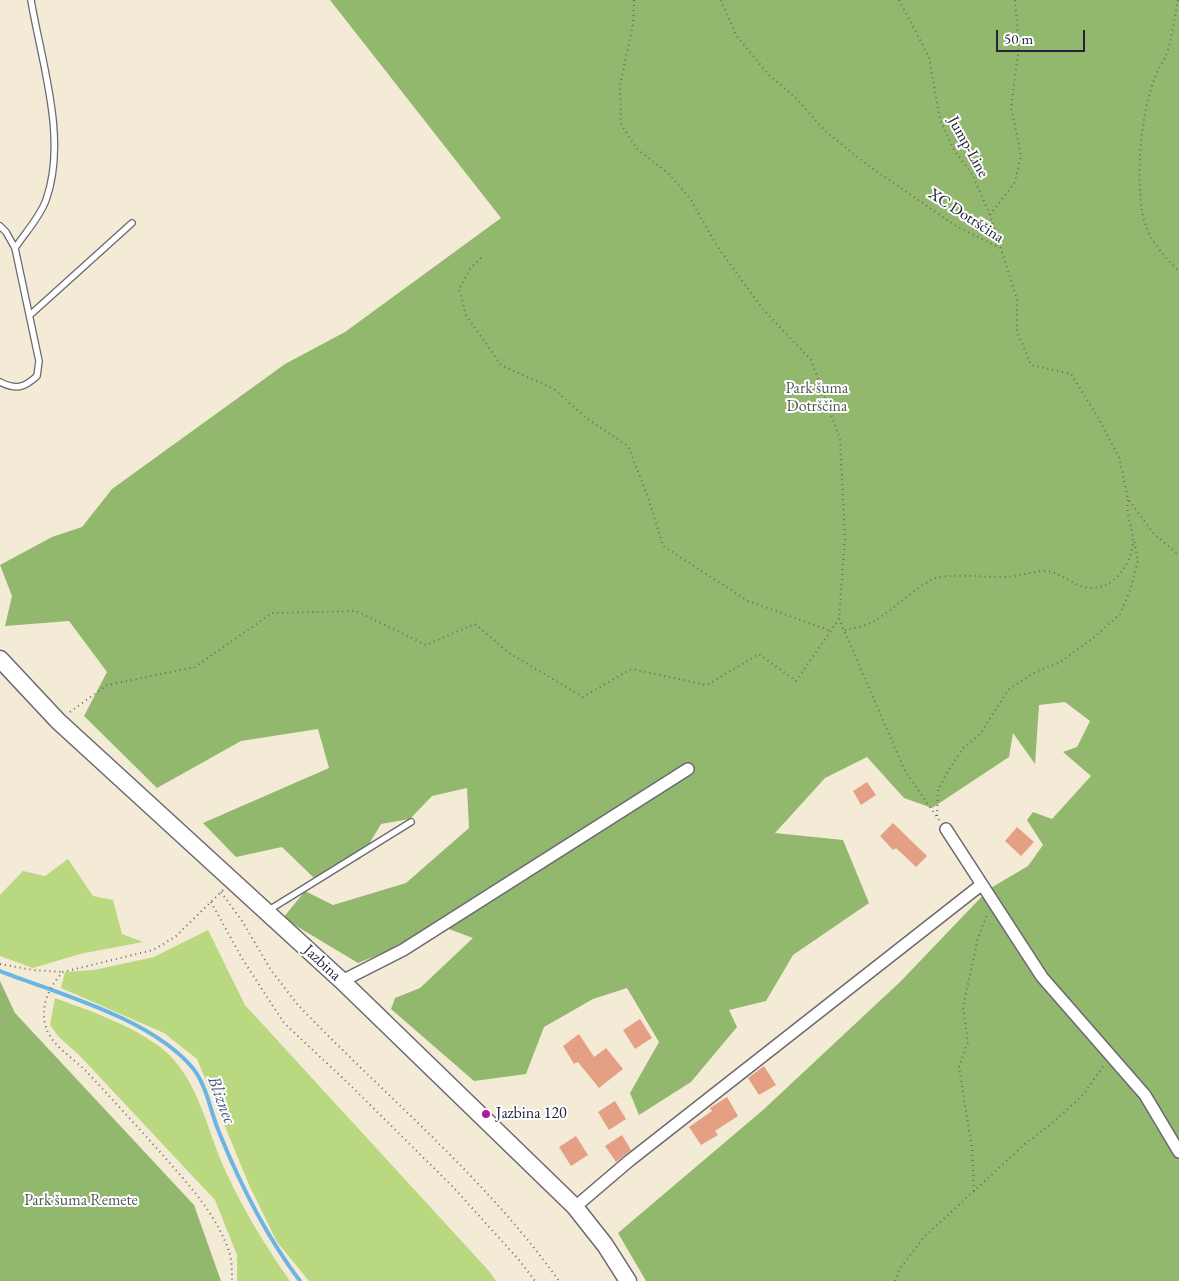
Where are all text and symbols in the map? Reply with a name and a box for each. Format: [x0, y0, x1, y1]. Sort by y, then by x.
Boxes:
scale bar [999, 20, 1088, 52]
text: 50 m [1004, 29, 1033, 48]
street label: Jump-Line [943, 113, 993, 181]
street label: XC Dotrščina [925, 185, 1007, 247]
park label: Park šuma Dotrščina [786, 379, 848, 417]
street label: Jazbina [299, 941, 345, 985]
water label: Bliznec [202, 1073, 240, 1127]
place label: Jazbina 120 [496, 1104, 567, 1124]
marker: Jazbina 120 [480, 1108, 492, 1120]
park label: Park šuma Remete [24, 1191, 138, 1211]

